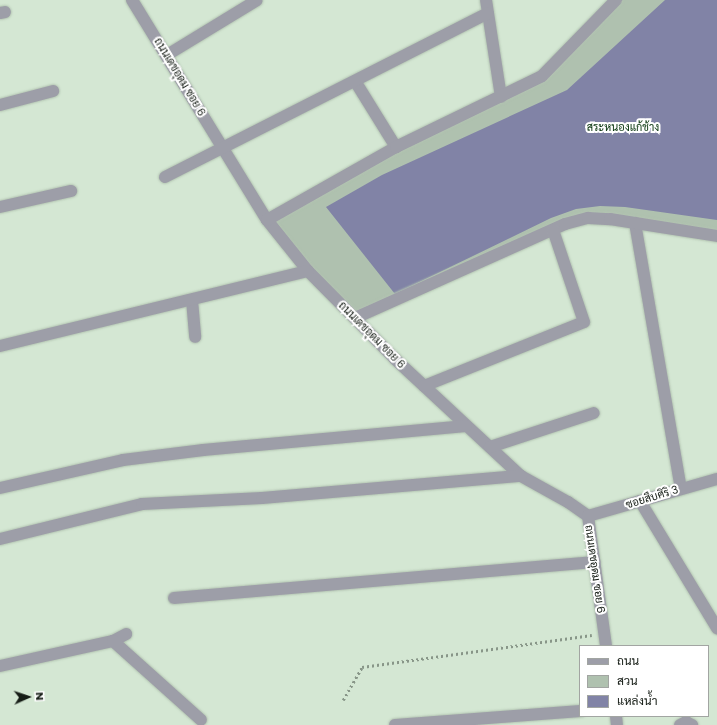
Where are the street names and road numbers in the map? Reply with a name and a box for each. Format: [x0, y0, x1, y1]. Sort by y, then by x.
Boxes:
street label: ถนนเดชอุดม ซอย 6 [151, 35, 209, 119]
street label: ถนนเดชอุดม ซอย 6 [336, 299, 408, 371]
street label: ซอยสืบศิริ 3 [624, 483, 680, 511]
street label: ถนนเดชอุดม ซอย 6 [582, 524, 608, 614]

